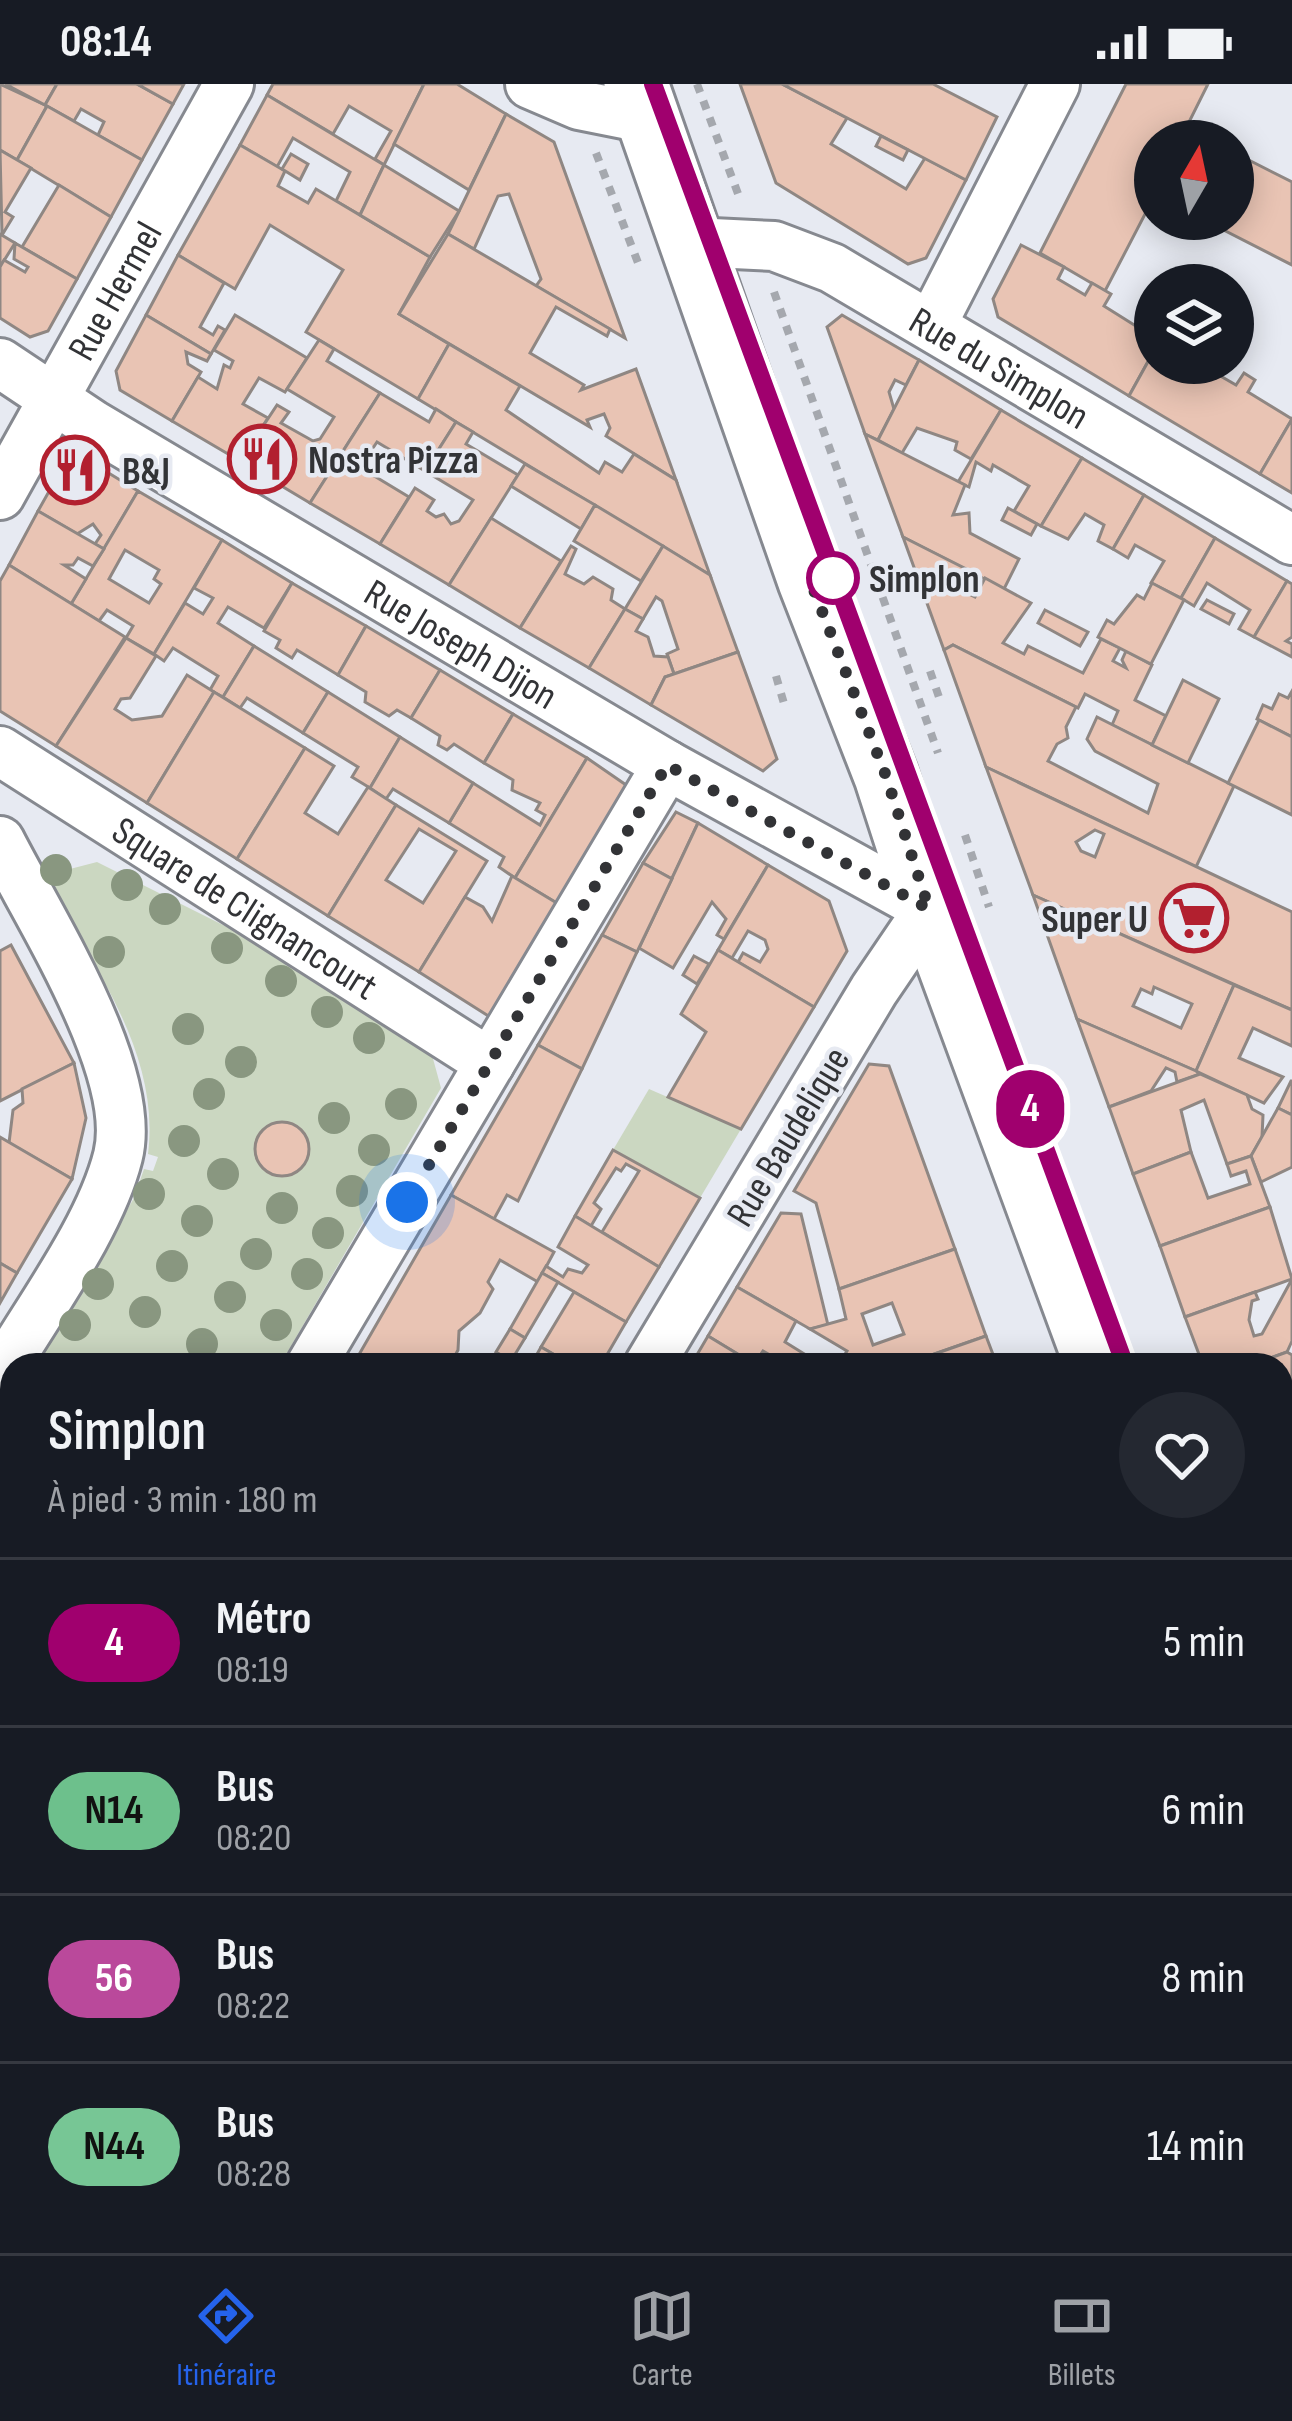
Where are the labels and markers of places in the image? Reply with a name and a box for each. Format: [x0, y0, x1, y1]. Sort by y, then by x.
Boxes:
restaurant icon: Nostra Pizza [227, 424, 297, 494]
restaurant icon: B&J [40, 435, 110, 505]
place label: Nostra Pizza [308, 438, 479, 485]
place label: B&J [122, 449, 170, 496]
marker: Simplon [808, 553, 858, 603]
place label: Simplon [869, 557, 980, 604]
supermarket icon: Super U [1159, 883, 1229, 953]
place label: Super U [1041, 897, 1148, 944]

